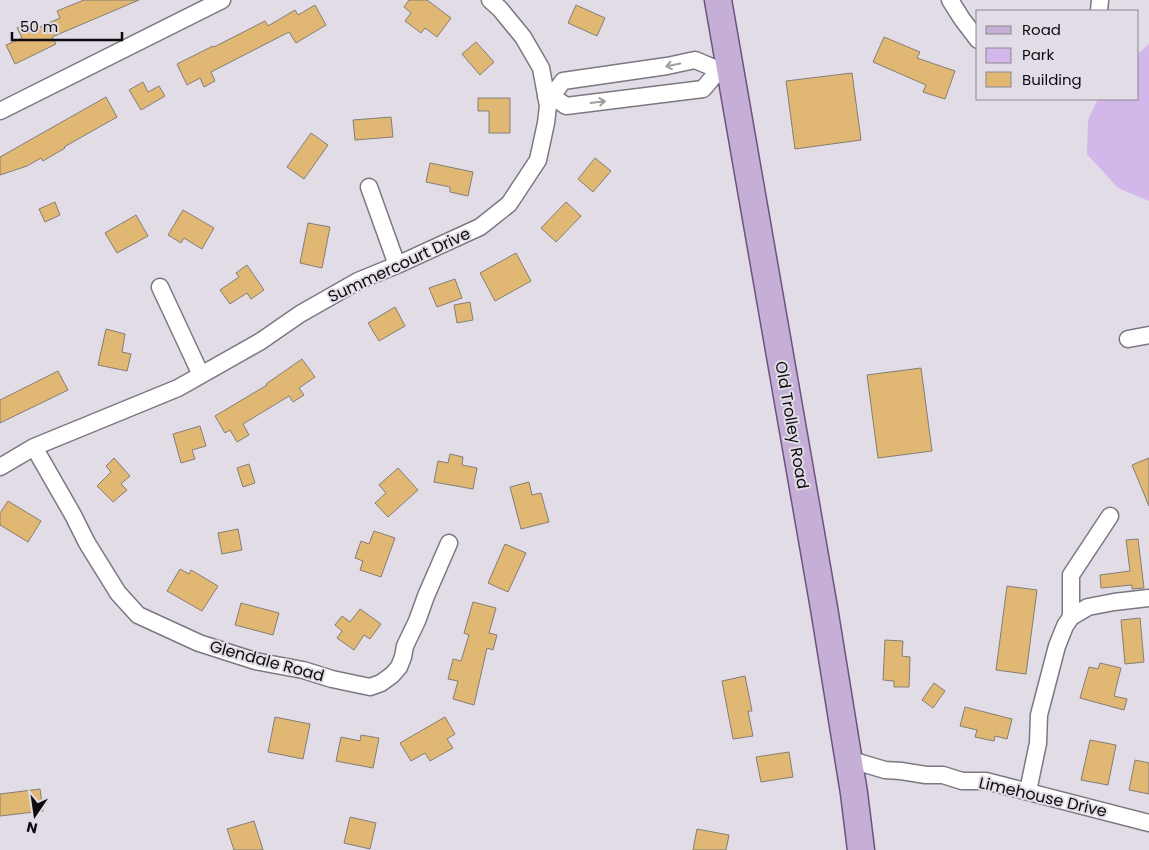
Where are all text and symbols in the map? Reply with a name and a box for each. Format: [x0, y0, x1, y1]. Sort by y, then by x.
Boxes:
scale bar [12, 10, 122, 42]
legend [976, 10, 1139, 100]
text: 50 m [20, 16, 58, 37]
text: Road [1022, 19, 1061, 40]
text: Park [1022, 44, 1054, 65]
one-way arrow [665, 60, 681, 70]
text: Building [1022, 69, 1082, 90]
one-way arrow [589, 97, 605, 107]
street label: Summercourt Drive [324, 222, 474, 308]
street label: Old Trolley Road [769, 359, 815, 491]
street label: Glendale Road [207, 635, 327, 687]
street label: Limehouse Drive [977, 771, 1109, 823]
north arrow [10, 790, 60, 840]
text: N [25, 817, 39, 839]

